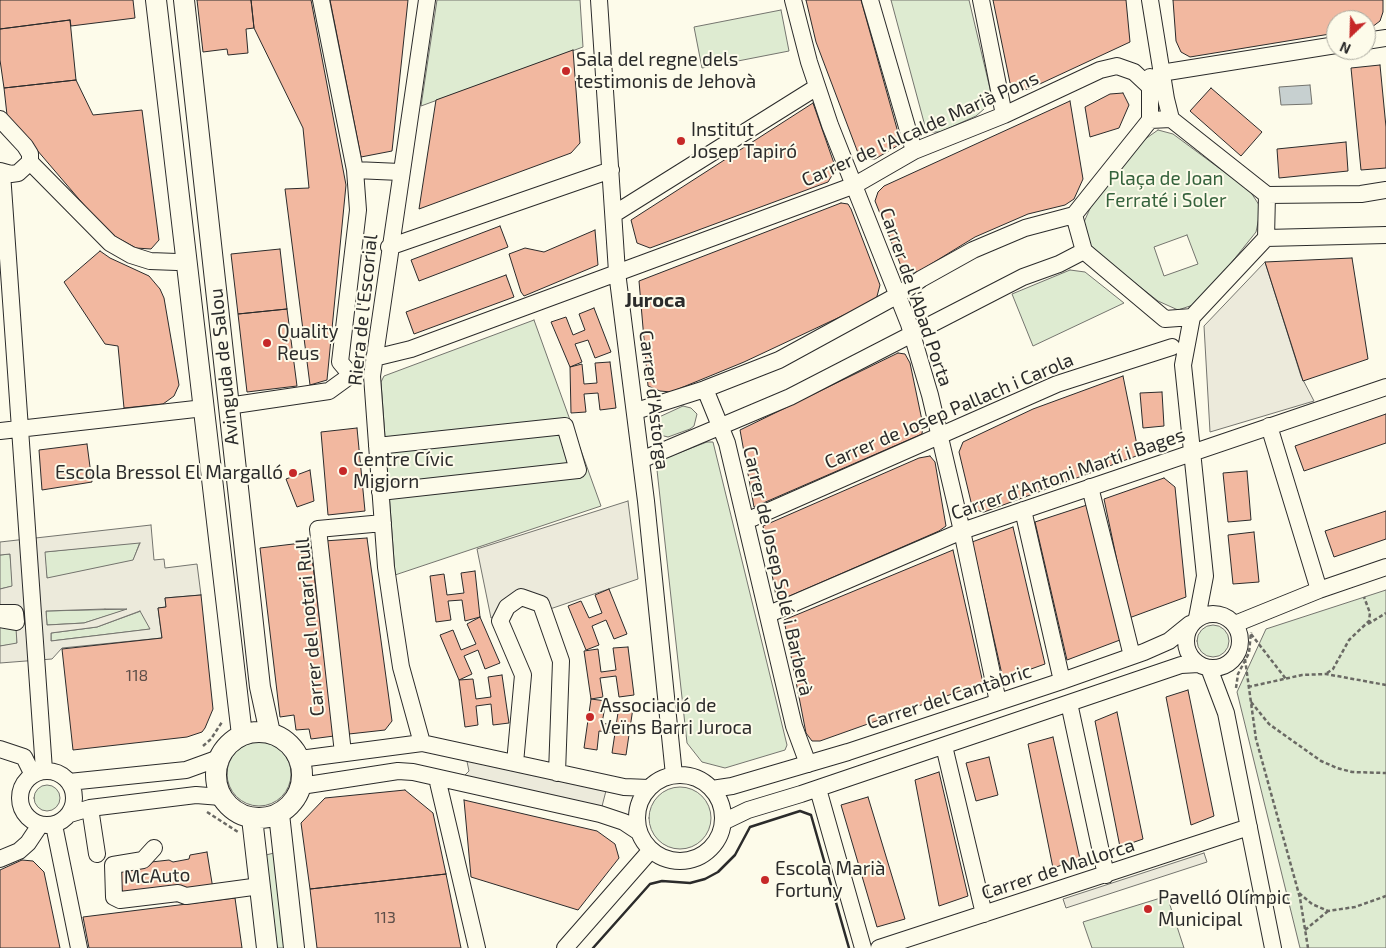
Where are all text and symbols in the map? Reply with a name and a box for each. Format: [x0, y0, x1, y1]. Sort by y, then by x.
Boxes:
north arrow [1326, 10, 1376, 60]
text: N [1337, 38, 1353, 58]
place label: Sala del regne dels testimonis de Jehovà [576, 49, 756, 93]
marker: Sala del regne dels testimonis de Jehovà [560, 65, 572, 77]
street label: Carrer de l'Alcalde Marià Pons [798, 66, 1042, 192]
place label: Institut Josep Tapiró [691, 119, 797, 163]
marker: Institut Josep Tapiró [675, 135, 687, 147]
park label: Plaça de Joan Ferraté i Soler [1105, 168, 1227, 212]
street label: Carrer de l'Abad Porta [875, 205, 957, 389]
street label: Riera de l'Escorial [344, 233, 382, 387]
street label: Avinguda de Salou [204, 287, 244, 447]
district label: Juroca [624, 288, 686, 312]
place label: Quality Reus [277, 321, 339, 365]
street label: Carrer d'Astorga [634, 329, 674, 471]
marker: Quality Reus [261, 337, 273, 349]
street label: Carrer de Josep Pallach i Carola [821, 348, 1077, 474]
street label: Carrer d'Antoni Martí i Bages [948, 423, 1188, 525]
street label: Carrer de Josep Solé i Barberà [738, 444, 818, 698]
place label: Centre Cívic Migjorn [353, 449, 454, 493]
place label: Escola Bressol El Margalló [55, 462, 283, 484]
marker: Centre Cívic Migjorn [337, 465, 349, 477]
marker: Escola Bressol El Margalló [287, 467, 299, 479]
street label: Carrer del notari Rull [291, 537, 329, 717]
street label: Carrer del Cantàbric [864, 660, 1034, 734]
house number: 118 [126, 666, 148, 686]
place label: Associació de Veïns Barri Juroca [600, 695, 752, 739]
marker: Associació de Veïns Barri Juroca [584, 711, 596, 723]
street label: Carrer de Mallorca [978, 833, 1138, 905]
place label: Escola Marià Fortuny [775, 858, 885, 902]
street label: McAuto [123, 863, 191, 889]
marker: Escola Marià Fortuny [759, 874, 771, 886]
place label: Pavelló Olímpic Municipal [1158, 887, 1291, 931]
marker: Pavelló Olímpic Municipal [1142, 903, 1154, 915]
house number: 113 [374, 908, 396, 928]

